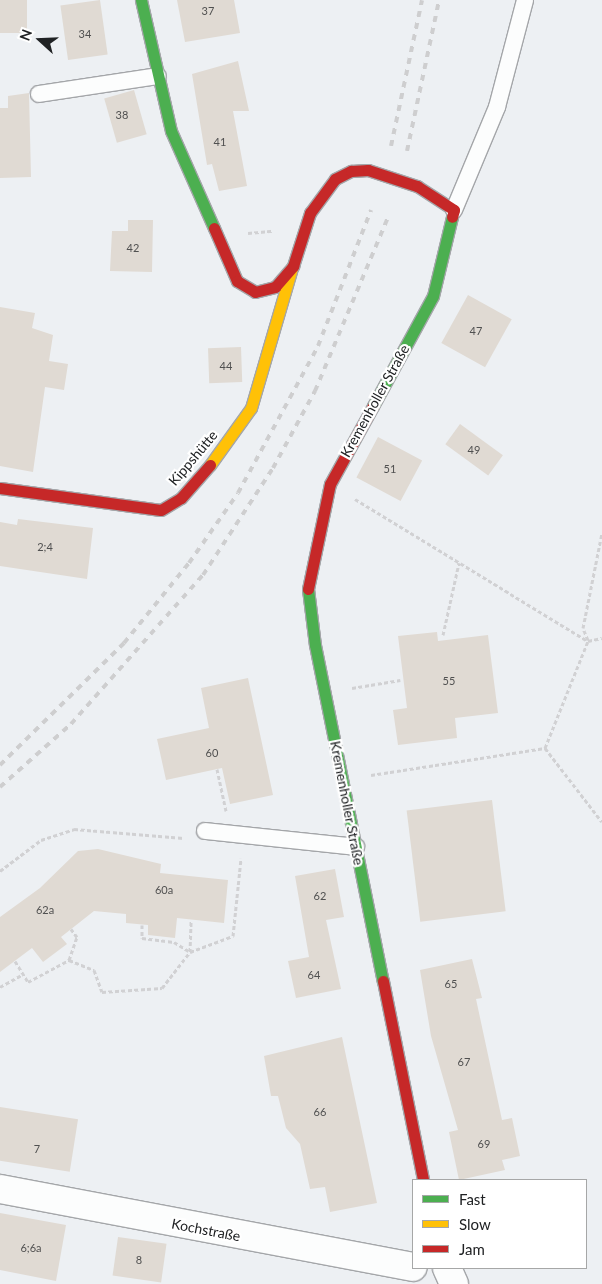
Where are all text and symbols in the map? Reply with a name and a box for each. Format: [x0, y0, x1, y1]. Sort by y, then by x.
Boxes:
house number: 37 [202, 4, 214, 18]
north arrow [15, 15, 65, 65]
text: N [16, 27, 35, 43]
house number: 34 [79, 27, 91, 41]
house number: 38 [116, 108, 128, 122]
house number: 41 [214, 135, 226, 149]
house number: 42 [127, 241, 139, 255]
house number: 47 [470, 324, 482, 338]
street label: Kremenholler Straße [337, 342, 413, 460]
house number: 44 [220, 359, 232, 373]
street label: Kippshütte [165, 427, 221, 489]
house number: 49 [468, 443, 480, 457]
house number: 51 [384, 462, 396, 476]
house number: 2;4 [37, 540, 53, 554]
house number: 55 [443, 674, 455, 688]
street label: Kremenholler Straße [327, 739, 367, 867]
house number: 60 [206, 746, 218, 760]
house number: 60a [155, 883, 173, 897]
house number: 62 [314, 889, 326, 903]
house number: 62a [36, 903, 54, 917]
house number: 64 [308, 968, 320, 982]
house number: 65 [445, 977, 457, 991]
house number: 67 [458, 1055, 470, 1069]
house number: 66 [314, 1105, 326, 1119]
house number: 69 [478, 1137, 490, 1151]
house number: 7 [34, 1142, 40, 1156]
legend [412, 1179, 587, 1269]
text: Fast [459, 1190, 486, 1208]
street label: Kochstraße [170, 1215, 242, 1245]
text: Slow [459, 1215, 491, 1233]
text: Jam [459, 1240, 485, 1258]
house number: 6;6a [20, 1241, 42, 1255]
house number: 8 [136, 1253, 142, 1267]

